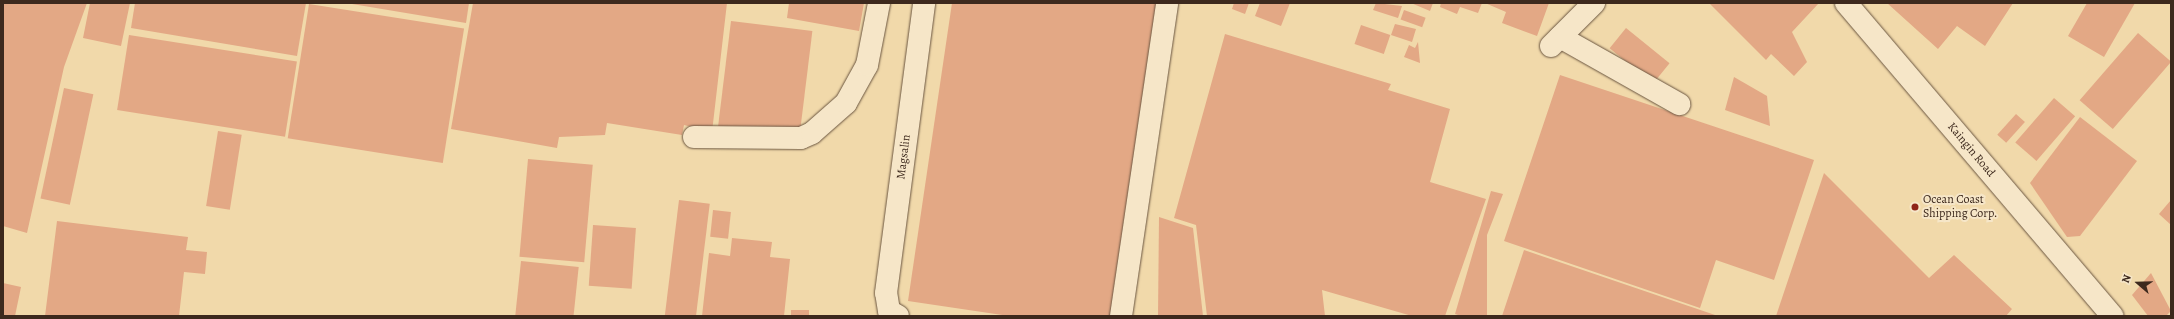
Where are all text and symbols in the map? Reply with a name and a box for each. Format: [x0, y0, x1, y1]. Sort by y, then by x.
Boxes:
street label: Kaingin Road [1944, 120, 1998, 180]
street label: Magsalin [894, 134, 914, 180]
place label: Ocean Coast Shipping Corp. [1923, 193, 1997, 221]
marker: Ocean Coast Shipping Corp. [1910, 202, 1920, 212]
north arrow [2118, 263, 2158, 303]
text: N [2118, 272, 2135, 285]

